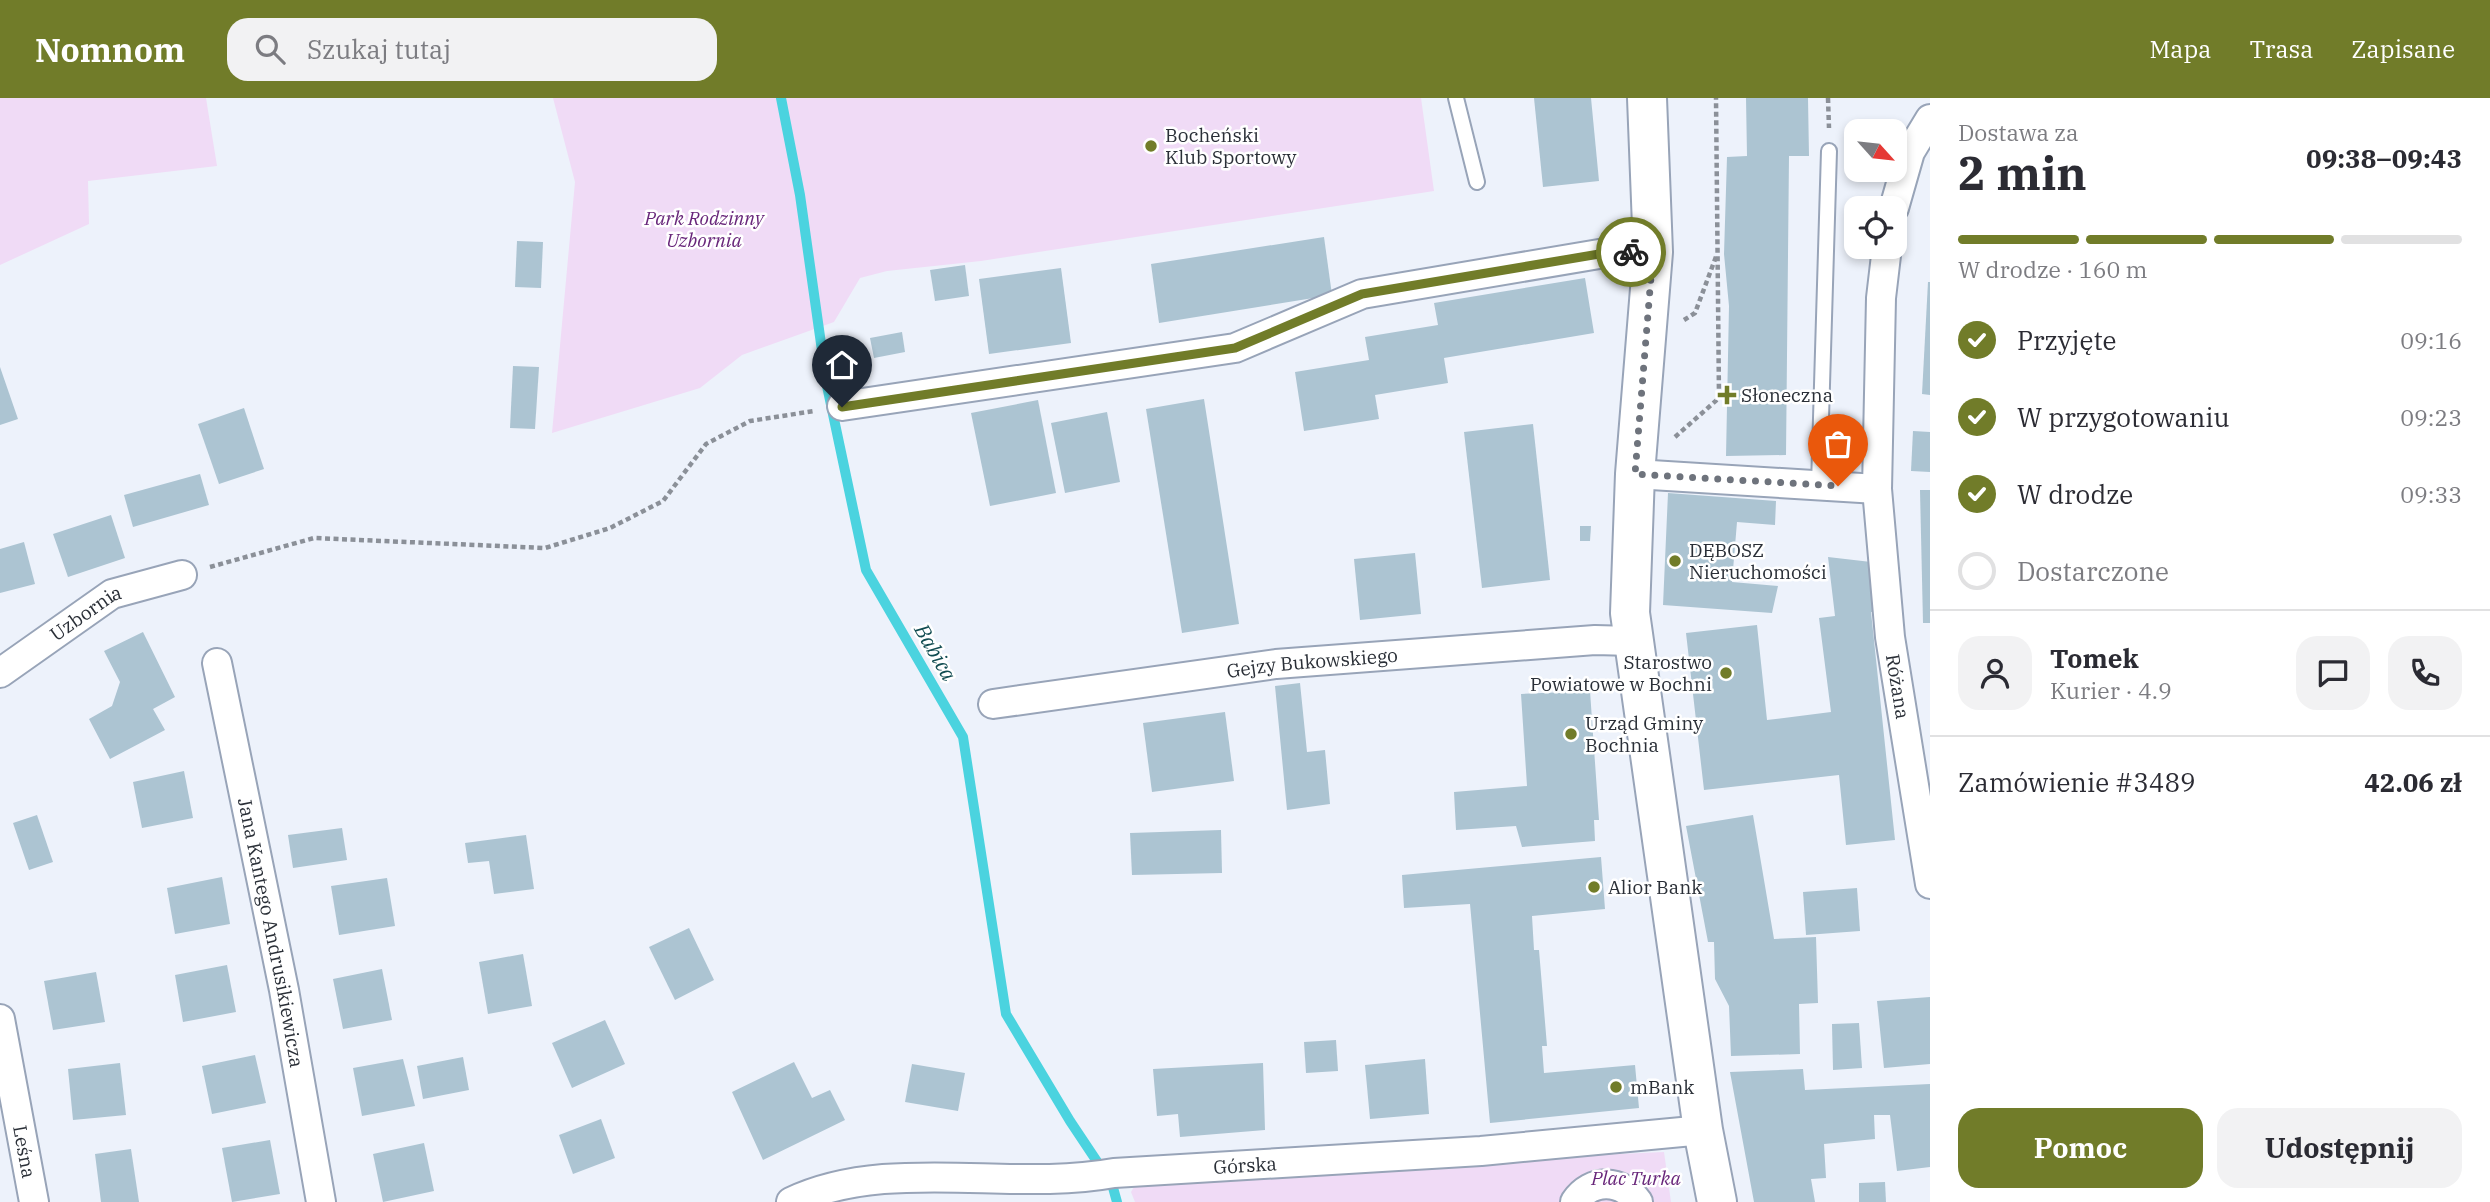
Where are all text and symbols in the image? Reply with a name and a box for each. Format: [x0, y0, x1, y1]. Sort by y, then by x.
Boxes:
search box [227, 18, 717, 81]
text: Nomnom [35, 28, 185, 71]
icon: search [251, 30, 289, 68]
text: Szukaj tutaj [307, 32, 451, 66]
text: Mapa [2149, 33, 2211, 65]
text: Trasa [2249, 33, 2313, 65]
text: Zapisane [2351, 33, 2455, 65]
text: Dostawa za [1958, 117, 2079, 147]
north arrow [1844, 119, 1908, 182]
map controls [1844, 119, 1907, 259]
place label: Bocheński Klub Sportowy [1165, 123, 1297, 169]
marker: Bocheński Klub Sportowy [1143, 138, 1159, 154]
text: 09:38–09:43 [2306, 141, 2462, 175]
text: 2 min [1958, 143, 2087, 203]
button: locate [1844, 196, 1907, 259]
park label: Park Rodzinny Uzbornia [643, 206, 765, 252]
courier [1596, 217, 1666, 287]
icon: bike [1612, 233, 1650, 271]
text: W drodze · 160 m [1958, 254, 2148, 284]
icon: check [1958, 321, 1996, 359]
text: Przyjęte [2017, 323, 2117, 357]
text: 09:16 [2400, 325, 2462, 355]
pin [812, 335, 872, 407]
icon: home [823, 346, 861, 384]
place label: Słoneczna [1741, 383, 1833, 407]
marker: Słoneczna [1719, 387, 1735, 403]
icon: check [1958, 398, 1996, 436]
text: W przygotowaniu [2017, 400, 2230, 434]
text: 09:23 [2400, 402, 2462, 432]
pin [1808, 414, 1868, 486]
icon: bag [1819, 425, 1857, 463]
icon: check [1958, 475, 1996, 513]
text: W drodze [2017, 477, 2133, 511]
text: 09:33 [2400, 479, 2462, 509]
place label: DĘBOSZ Nieruchomości [1689, 538, 1827, 584]
marker: DĘBOSZ Nieruchomości [1667, 553, 1683, 569]
text: Dostarczone [2017, 554, 2169, 588]
street label: Uzbornia [45, 580, 124, 646]
water label: Babica [908, 617, 964, 686]
button: person [1958, 636, 2032, 710]
button: chat [2296, 636, 2370, 710]
button: phone [2388, 636, 2462, 710]
text: Tomek [2050, 641, 2139, 675]
street label: Gejzy Bukowskiego [1225, 643, 1399, 683]
place label: Starostwo Powiatowe w Bochni [1530, 650, 1712, 696]
street label: Różana [1881, 652, 1915, 721]
marker: Starostwo Powiatowe w Bochni [1718, 665, 1734, 681]
text: Kurier · 4.9 [2050, 675, 2172, 705]
place label: Urząd Gminy Bochnia [1585, 711, 1704, 757]
marker: Urząd Gminy Bochnia [1563, 726, 1579, 742]
text: Zamówienie #3489 [1958, 765, 2196, 799]
text: 42.06 zł [2364, 765, 2462, 799]
street label: Jana Kantego Andrusikiewicza [233, 796, 309, 1069]
place label: Alior Bank [1608, 875, 1702, 899]
marker: Alior Bank [1586, 879, 1602, 895]
place label: mBank [1630, 1075, 1694, 1099]
marker: mBank [1608, 1079, 1624, 1095]
button: Pomoc [1958, 1108, 2203, 1188]
button: Udostępnij [2217, 1108, 2462, 1188]
street label: Leśna [8, 1123, 41, 1180]
street label: Górska [1213, 1151, 1278, 1179]
park label: Plac Turka [1590, 1166, 1681, 1190]

